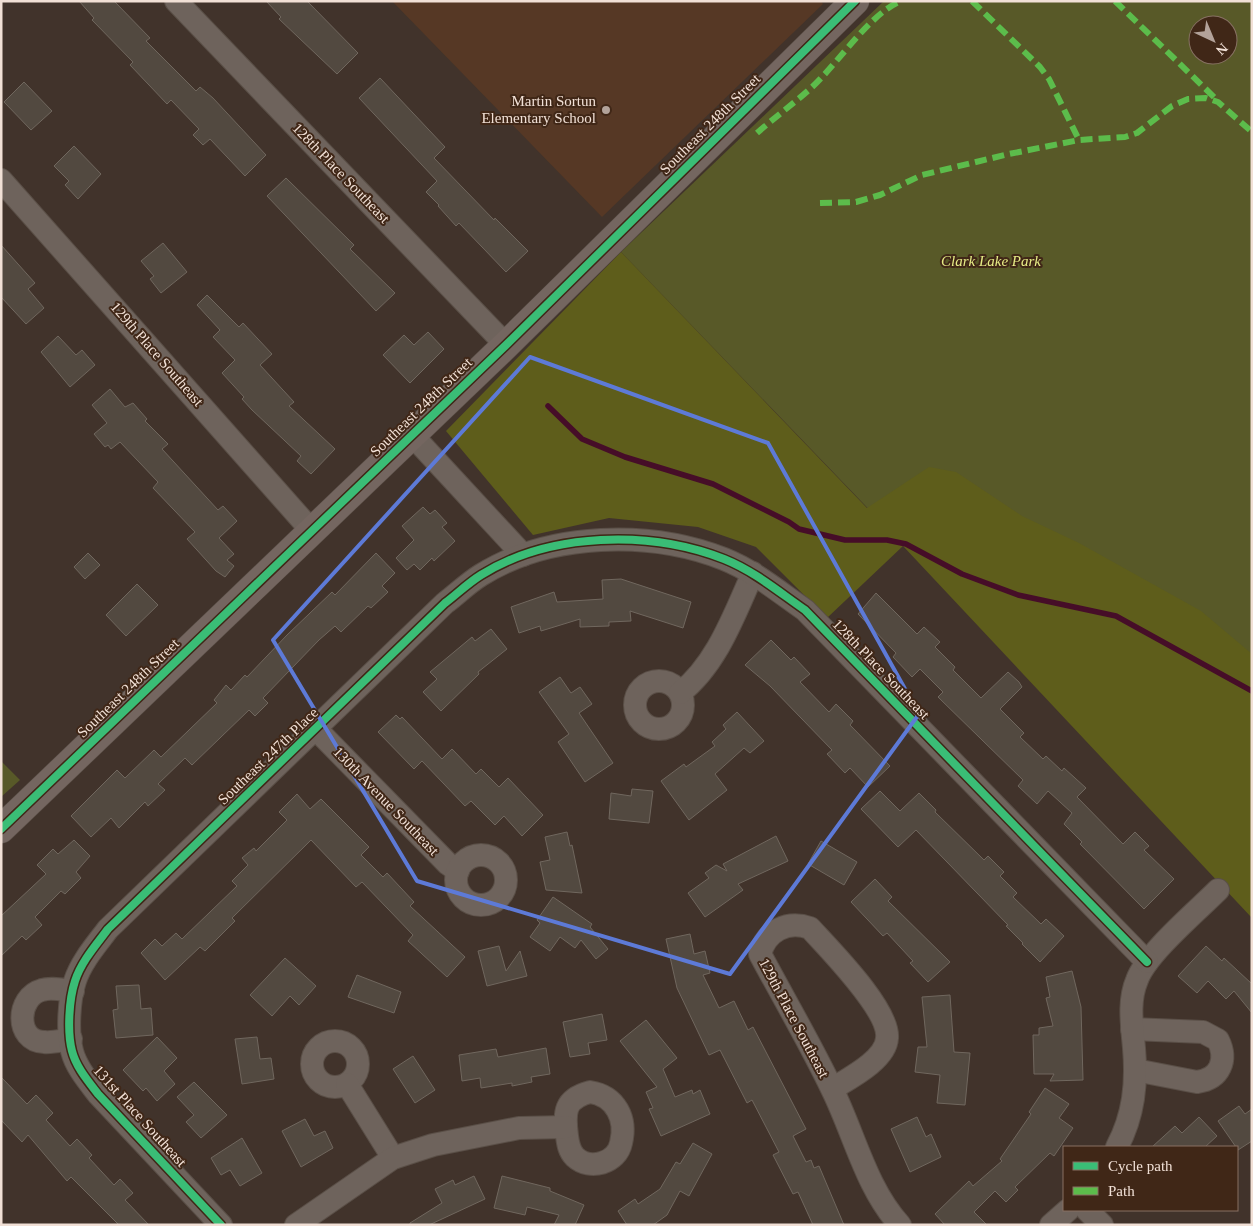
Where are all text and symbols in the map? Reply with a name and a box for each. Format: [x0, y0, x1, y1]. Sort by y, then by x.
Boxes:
north arrow [1188, 15, 1238, 65]
text: N [1213, 40, 1231, 58]
street label: Southeast 248th Street [657, 70, 764, 177]
place label: Martin Sortun Elementary School [481, 93, 596, 126]
marker: Martin Sortun Elementary School [600, 104, 612, 116]
street label: 128th Place Southeast [289, 120, 393, 227]
park label: Clark Lake Park [941, 253, 1041, 269]
street label: 129th Place Southeast [108, 299, 207, 410]
street label: Southeast 248th Street [367, 354, 476, 460]
street label: 128th Place Southeast [829, 616, 933, 723]
street label: Southeast 248th Street [74, 635, 183, 741]
street label: Southeast 247th Place [215, 704, 321, 808]
street label: 130th Avenue Southeast [330, 743, 443, 859]
street label: 129th Place Southeast [756, 956, 833, 1081]
street label: 131st Place Southeast [90, 1062, 190, 1171]
legend [1063, 1146, 1238, 1211]
text: Cycle path [1108, 1158, 1173, 1174]
text: Path [1108, 1183, 1135, 1199]

